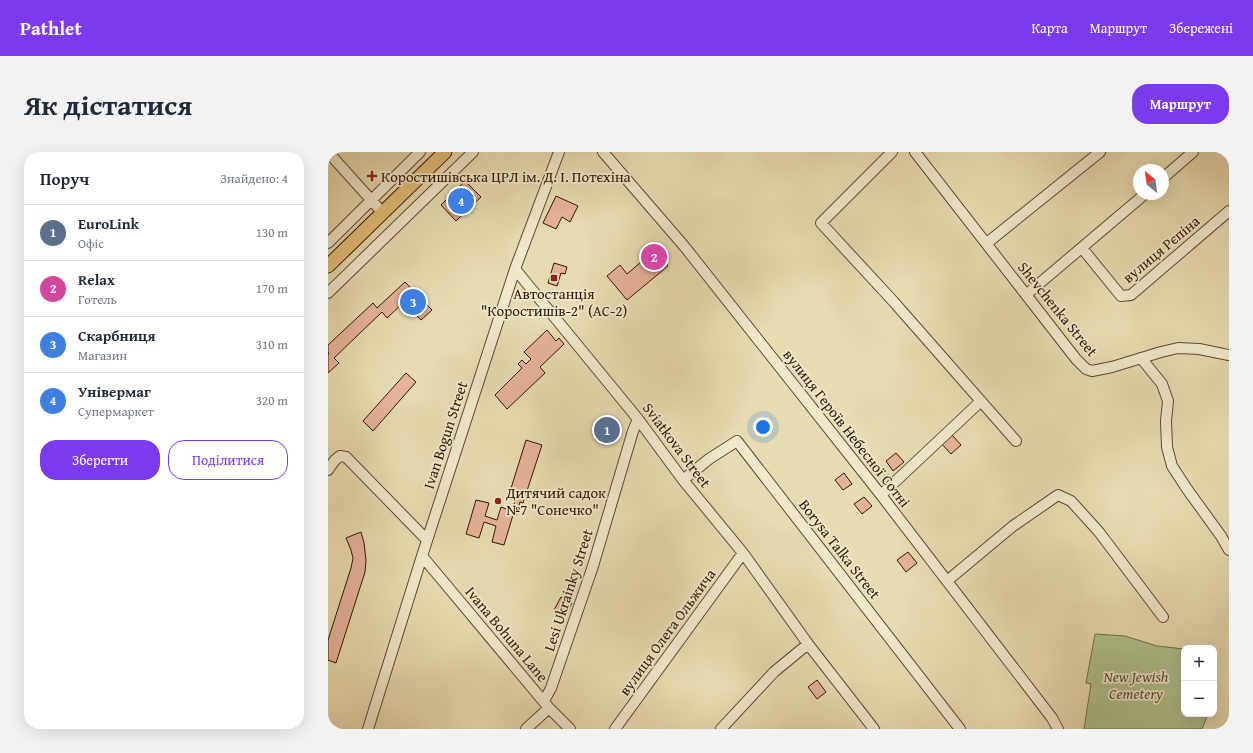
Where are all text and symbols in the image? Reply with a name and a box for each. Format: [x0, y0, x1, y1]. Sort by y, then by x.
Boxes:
text: Pathlet [20, 14, 82, 42]
text: Карта [1032, 18, 1068, 38]
text: Маршрут [1090, 18, 1147, 38]
text: Збережені [1169, 18, 1233, 38]
text: Як дістатися [24, 84, 192, 125]
button: Маршрут [1132, 84, 1229, 124]
north arrow [1133, 164, 1169, 200]
text: Поруч [40, 166, 89, 191]
place label: Коростишівська ЦРЛ ім. Д. І. Потєхіна [381, 166, 632, 187]
text: Знайдено: 4 [220, 169, 288, 188]
marker: Коростишівська ЦРЛ ім. Д. І. Потєхіна [366, 170, 378, 182]
pin: 4 [448, 186, 474, 216]
street label: вулиця Рєпіна [1118, 210, 1205, 287]
text: EuroLink [78, 213, 139, 234]
text: 1 [50, 223, 56, 242]
text: 130 m [256, 223, 288, 242]
text: Офіс [78, 234, 104, 253]
pin: 2 [641, 242, 667, 272]
street label: Shevchenka Street [1013, 257, 1103, 361]
text: Relax [78, 269, 115, 290]
marker: Автостанція "Коростишів-2" (АС-2) [549, 273, 559, 283]
text: 2 [50, 279, 56, 298]
text: 170 m [256, 279, 288, 298]
place label: Автостанція "Коростишів-2" (АС-2) [481, 283, 627, 321]
pin: 3 [400, 287, 426, 317]
text: Готель [78, 290, 117, 309]
text: Скарбниця [78, 325, 156, 346]
text: 3 [50, 335, 56, 354]
text: 310 m [256, 335, 288, 354]
street label: вулиця Героїв Небесної Сотні [779, 345, 915, 511]
text: Магазин [78, 346, 127, 365]
street label: Ivan Bogun Street [418, 378, 473, 492]
text: Універмаг [78, 381, 151, 402]
text: 4 [50, 391, 56, 410]
text: 320 m [256, 391, 288, 410]
street label: Sviatkova Street [638, 398, 716, 492]
text: Супермаркет [78, 402, 154, 421]
pin: 1 [594, 415, 620, 445]
your location [753, 417, 773, 437]
button: Зберегти [40, 440, 160, 480]
button: Поділитися [168, 440, 288, 480]
place label: Дитячий садок №7 "Сонечко" [505, 482, 606, 520]
street label: Borysa Talka Street [794, 495, 886, 604]
marker: Дитячий садок №7 "Сонечко" [493, 496, 503, 506]
street label: Lesi Ukrainky Street [538, 526, 598, 654]
street label: вулиця Олега Ольжича [614, 564, 721, 700]
street label: Ivana Bohuna Lane [461, 582, 553, 686]
map controls [1181, 645, 1217, 717]
button: + [1181, 645, 1217, 681]
park label: New Jewish Cemetery [1104, 666, 1169, 704]
button: − [1181, 681, 1217, 717]

